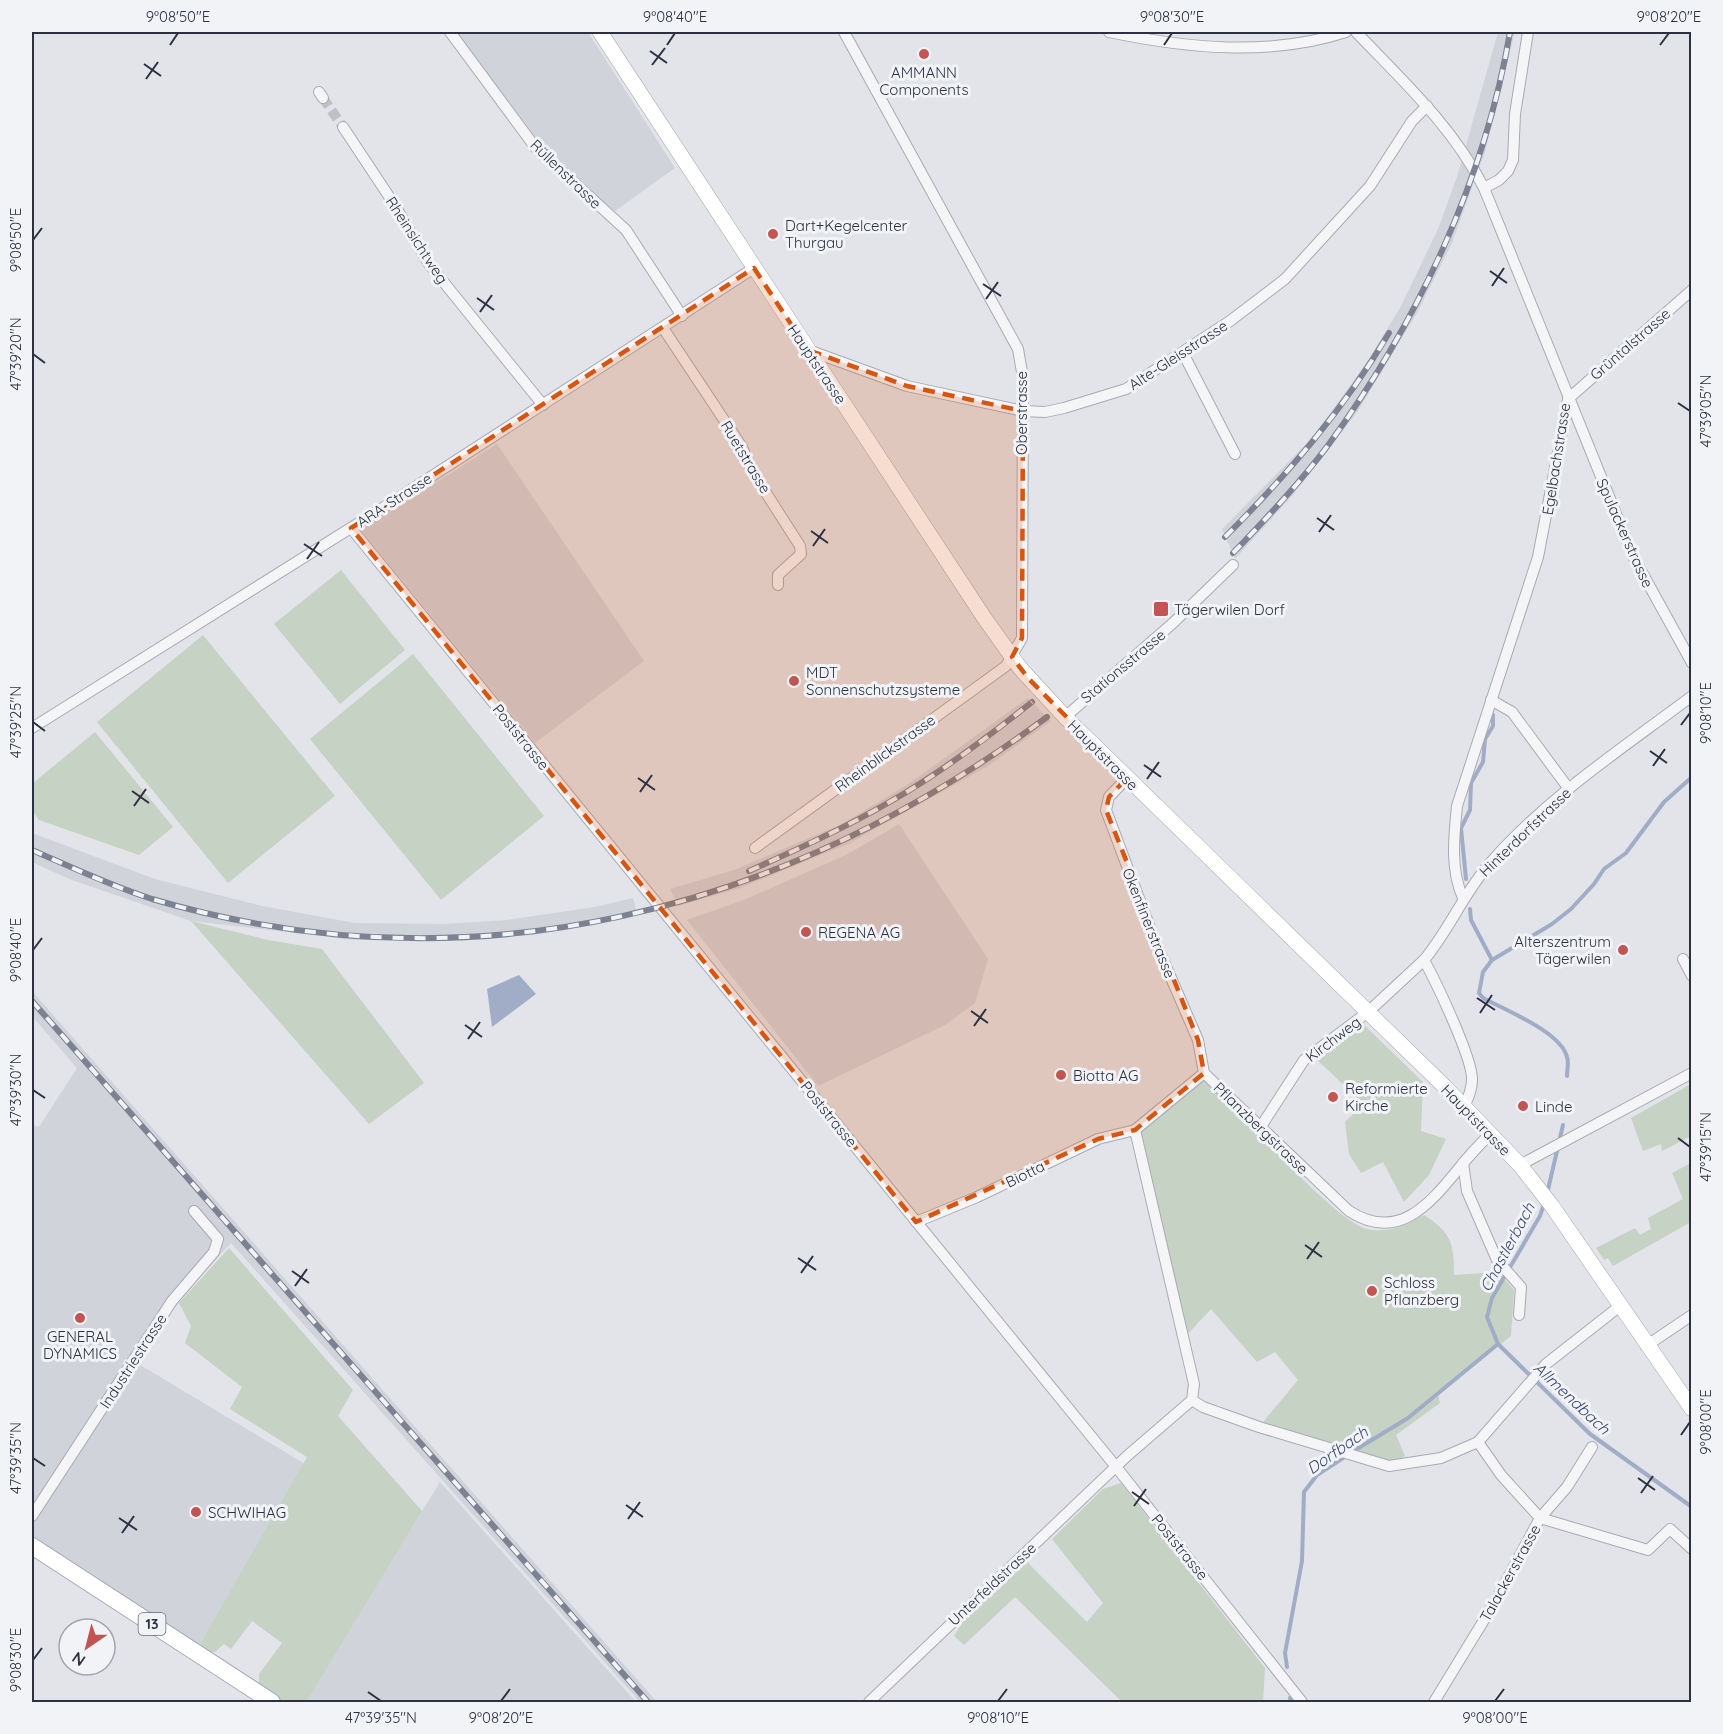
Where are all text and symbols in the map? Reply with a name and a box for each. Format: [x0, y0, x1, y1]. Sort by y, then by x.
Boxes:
text: 9°08'50"E [146, 7, 210, 26]
text: 9°08'40"E [643, 7, 707, 26]
text: 9°08'30"E [1140, 7, 1204, 26]
text: 9°08'20"E [1637, 7, 1701, 26]
marker: AMMANN Components [917, 47, 931, 61]
place label: AMMANN Components [880, 63, 968, 99]
street label: Rüllenstrasse [526, 135, 606, 213]
street label: Rheinsichtweg [382, 193, 452, 287]
text: 9°08'50"E [6, 208, 25, 272]
place label: Dart+Kegelcenter Thurgau [785, 216, 908, 252]
marker: Dart+Kegelcenter Thurgau [766, 227, 780, 241]
street label: Grüntalstrasse [1586, 304, 1674, 384]
street label: Alte-Gleisstrasse [1125, 316, 1231, 394]
text: 47°39'20"N [6, 317, 25, 391]
street label: Hauptstrasse [783, 321, 851, 407]
street label: Oberstrasse [1012, 371, 1031, 455]
text: 47°39'05"N [1696, 374, 1715, 448]
street label: Egelbachstrasse [1538, 402, 1574, 516]
street label: Ruetstrasse [717, 417, 775, 497]
street label: ARA-Strasse [353, 469, 435, 531]
street label: Spulackerstrasse [1592, 475, 1658, 591]
marker: Tägerwilen Dorf [1152, 600, 1170, 618]
place label: Tägerwilen Dorf [1174, 600, 1285, 619]
street label: Stationsstrasse [1077, 625, 1169, 707]
place label: MDT Sonnenschutzsysteme [806, 663, 960, 699]
marker: MDT Sonnenschutzsysteme [787, 674, 801, 688]
text: 9°08'10"E [1696, 682, 1715, 744]
text: 47°39'25"N [6, 686, 25, 758]
street label: Poststrasse [489, 700, 553, 774]
street label: Rheinblickstrasse [831, 710, 939, 796]
street label: Hauptstrasse [1064, 716, 1142, 794]
street label: Hinterdorfstrasse [1475, 783, 1575, 881]
street label: Okenfinerstrasse [1118, 865, 1180, 981]
text: 9°08'40"E [6, 918, 25, 982]
place label: REGENA AG [818, 923, 900, 942]
marker: REGENA AG [799, 925, 813, 939]
place label: Alterszentrum Tägerwilen [1514, 932, 1611, 968]
marker: Alterszentrum Tägerwilen [1616, 943, 1630, 957]
street label: Kirchweg [1302, 1012, 1364, 1066]
text: 47°39'30"N [6, 1054, 25, 1126]
place label: Biotta AG [1073, 1066, 1138, 1085]
marker: Biotta AG [1054, 1068, 1068, 1082]
street label: Poststrasse [797, 1077, 861, 1151]
street label: Pflanzbergstrasse [1210, 1078, 1312, 1178]
place label: Reformierte Kirche [1345, 1079, 1428, 1115]
street label: Hauptstrasse [1437, 1080, 1515, 1160]
marker: Reformierte Kirche [1326, 1090, 1340, 1104]
place label: Linde [1535, 1097, 1572, 1116]
marker: Linde [1516, 1099, 1530, 1113]
text: 47°39'15"N [1696, 1112, 1715, 1182]
street label: Biotta [1002, 1156, 1048, 1192]
water label: Chastlerbach [1475, 1198, 1539, 1295]
place label: Schloss Pflanzberg [1384, 1273, 1459, 1309]
marker: Schloss Pflanzberg [1365, 1284, 1379, 1298]
street label: Industriestrasse [95, 1310, 171, 1412]
marker: GENERAL DYNAMICS [73, 1311, 87, 1325]
place label: GENERAL DYNAMICS [43, 1327, 117, 1363]
water label: Allmendbach [1530, 1358, 1615, 1439]
text: 9°08'00"E [1696, 1389, 1715, 1455]
water label: Dorfbach [1303, 1421, 1372, 1478]
text: 47°39'35"N [6, 1422, 25, 1494]
place label: SCHWIHAG [208, 1503, 286, 1522]
marker: SCHWIHAG [189, 1505, 203, 1519]
street label: Poststrasse [1148, 1510, 1212, 1584]
street label: Talackerstrasse [1475, 1521, 1545, 1625]
street label: Unterfeldstrasse [944, 1538, 1040, 1630]
road number: 13 [138, 1613, 166, 1635]
north arrow [57, 1617, 117, 1677]
text: 9°08'30"E [6, 1628, 25, 1692]
text: N [68, 1648, 89, 1671]
text: 47°39'35"N [345, 1708, 417, 1727]
text: 9°08'20"E [469, 1708, 533, 1727]
text: 9°08'10"E [967, 1708, 1029, 1727]
text: 9°08'00"E [1462, 1708, 1528, 1727]

